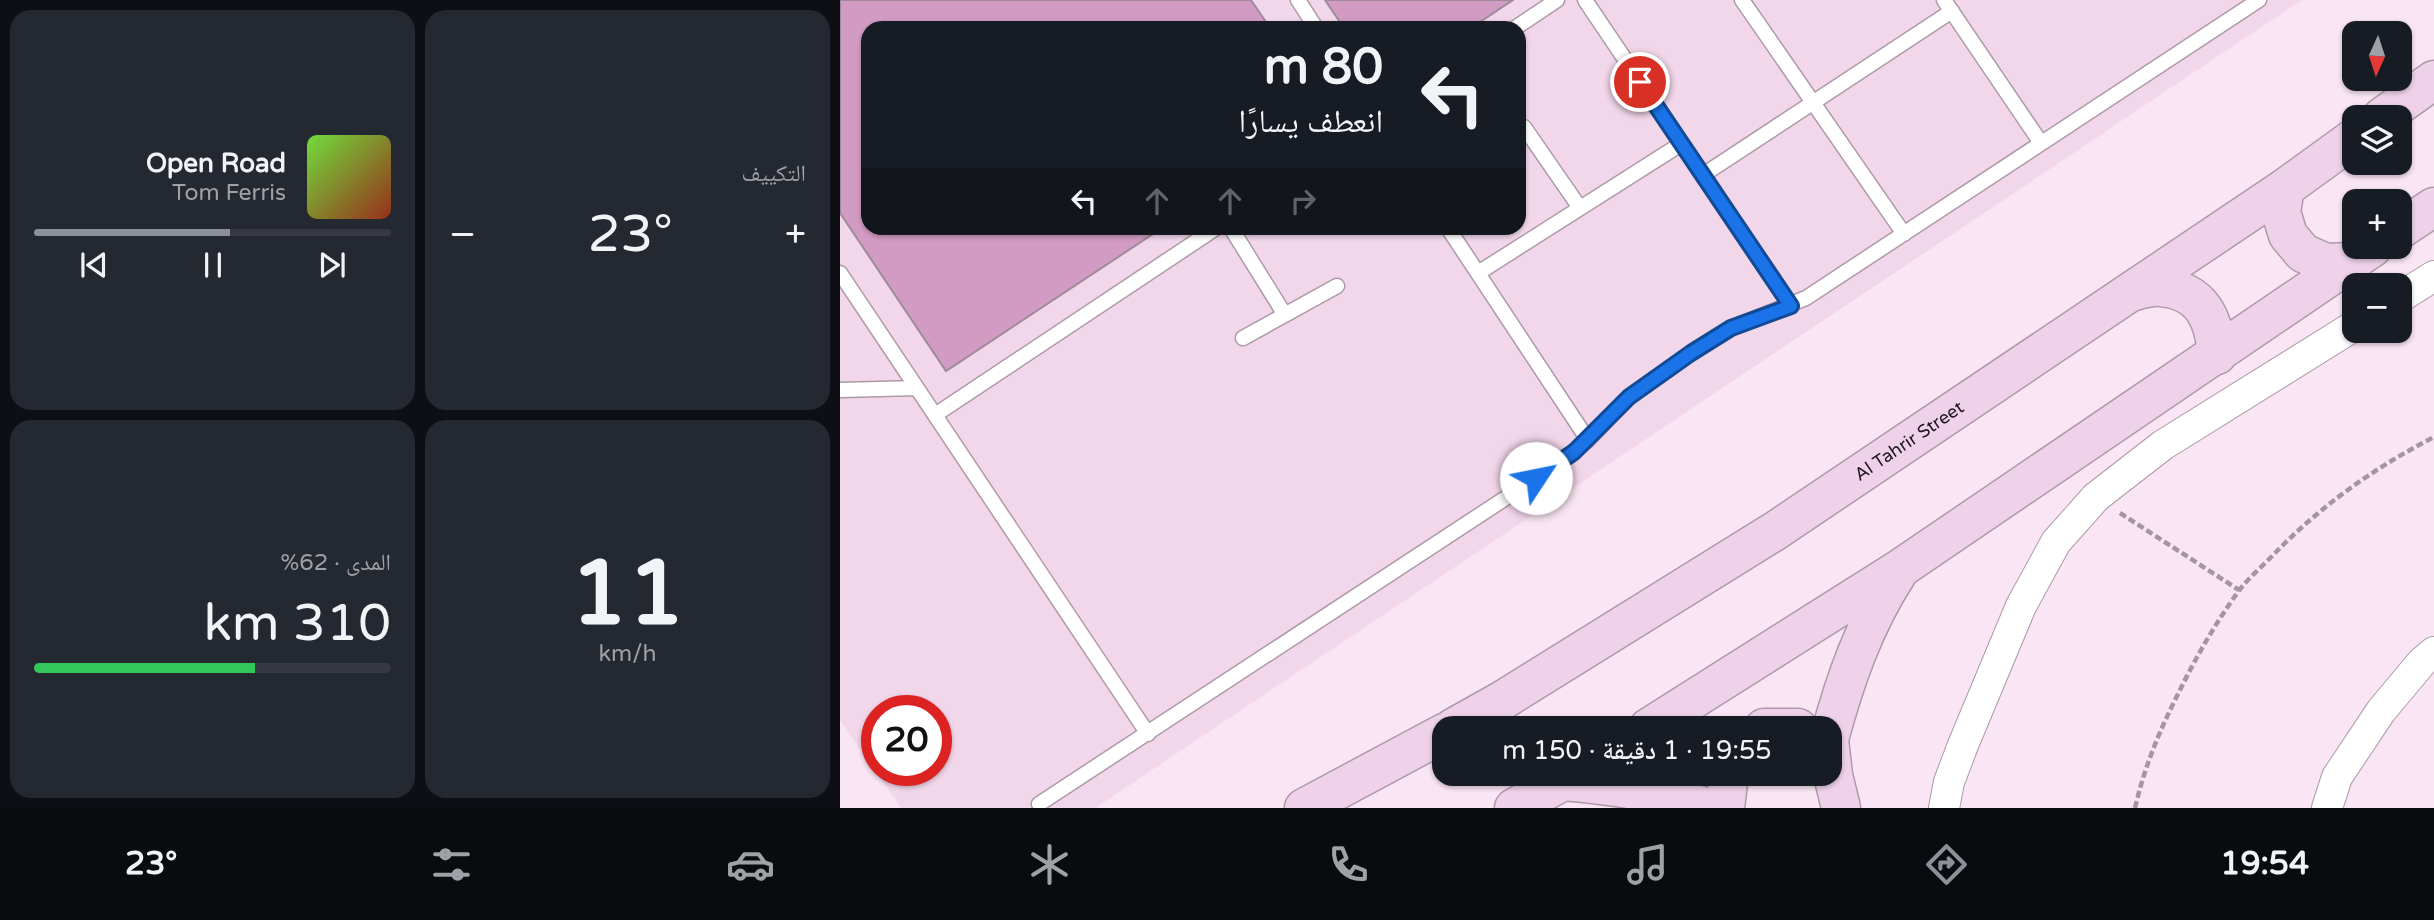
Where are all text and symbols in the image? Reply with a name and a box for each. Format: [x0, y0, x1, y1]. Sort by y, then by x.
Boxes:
north arrow [2342, 21, 2412, 91]
map controls [2342, 21, 2412, 343]
text: 80 m [1264, 38, 1383, 97]
icon: left [1407, 49, 1498, 140]
pin [1610, 52, 1670, 112]
icon: arrive [1621, 63, 1659, 101]
text: انعطف يسارًا [1238, 103, 1383, 141]
button: layers [2342, 105, 2412, 175]
text: Open Road [146, 148, 286, 179]
text: التكييف [741, 160, 806, 188]
text: Tom Ferris [172, 179, 286, 207]
icon: left [1065, 182, 1103, 220]
icon: ahead [1138, 182, 1176, 220]
icon: ahead [1211, 182, 1249, 220]
icon: right [1284, 182, 1322, 220]
button: + [2342, 189, 2412, 259]
text: 23° [588, 203, 673, 266]
text: − [449, 212, 476, 258]
text: + [785, 212, 806, 258]
icon: previous [75, 246, 113, 284]
icon: pause [194, 246, 232, 284]
icon: next [313, 246, 351, 284]
button: − [2342, 273, 2412, 343]
street label: Al Tahrir Street [1850, 396, 1968, 486]
position arrow [1499, 441, 1573, 515]
text: 11 [570, 539, 685, 649]
text: المدى · 62% [280, 549, 391, 577]
text: 310 km [203, 592, 391, 655]
text: km/h [599, 640, 656, 668]
speed limit sign: 20 [861, 695, 952, 786]
text: 19:55 · 1 دقيقة · 150 m [1502, 735, 1772, 766]
icon: filters [427, 840, 476, 889]
icon: car [726, 840, 775, 889]
icon: climate [1025, 840, 1074, 889]
icon: phone [1324, 840, 1373, 889]
icon: music [1623, 840, 1672, 889]
icon: directions [1922, 840, 1971, 889]
text: 23° [125, 845, 177, 883]
text: 19:54 [2220, 845, 2309, 883]

